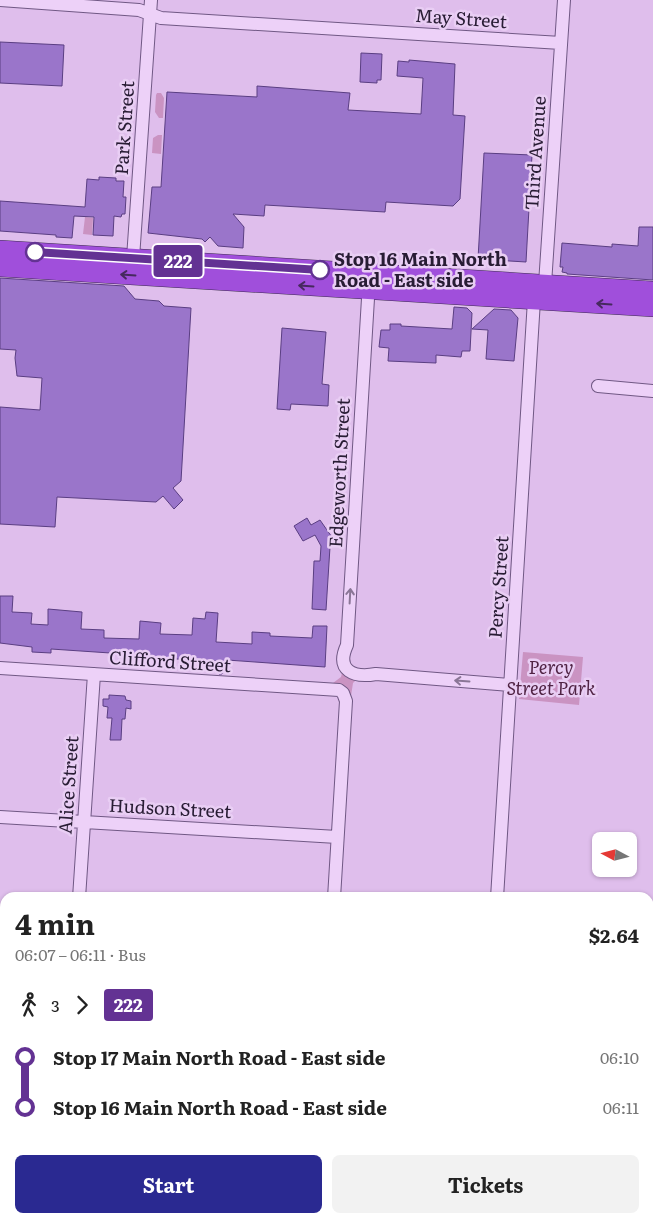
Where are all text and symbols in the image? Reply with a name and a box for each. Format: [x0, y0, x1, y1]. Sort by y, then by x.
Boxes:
street label: May Street [414, 1, 509, 34]
street label: Park Street [107, 79, 140, 176]
street label: Third Avenue [517, 95, 552, 211]
unlabelled marker [25, 242, 45, 262]
line badge: 222 [149, 245, 207, 277]
place label: Stop 16 Main North Road - East side [334, 245, 507, 293]
text: 222 [164, 247, 193, 274]
marker: Stop 16 Main North Road - East side [310, 260, 330, 280]
one-way arrow [121, 270, 137, 279]
one-way arrow [298, 281, 314, 290]
one-way arrow [597, 300, 613, 309]
street label: Edgeworth Street [321, 397, 356, 548]
street label: Percy Street [480, 534, 515, 639]
one-way arrow [346, 588, 355, 604]
street label: Clifford Street [108, 643, 233, 678]
park label: Percy Street Park [506, 653, 596, 701]
one-way arrow [454, 676, 470, 686]
street label: Alice Street [51, 734, 84, 835]
street label: Hudson Street [108, 791, 233, 824]
north arrow [592, 832, 638, 878]
map controls [592, 832, 637, 877]
text: 4 min [15, 902, 95, 944]
text: $2.64 [589, 921, 639, 949]
text: 06:07 – 06:11 · Bus [15, 942, 146, 966]
icon: walk [15, 991, 43, 1019]
icon: forward [68, 991, 96, 1019]
text: 222 [114, 991, 143, 1018]
text: 3 [51, 993, 60, 1017]
text: Stop 17 Main North Road - East side [53, 1043, 386, 1071]
text: 06:10 [600, 1045, 639, 1069]
text: Stop 16 Main North Road - East side [53, 1093, 387, 1121]
text: 06:11 [603, 1095, 639, 1119]
button: Start [15, 1155, 322, 1213]
button: Tickets [332, 1155, 639, 1213]

